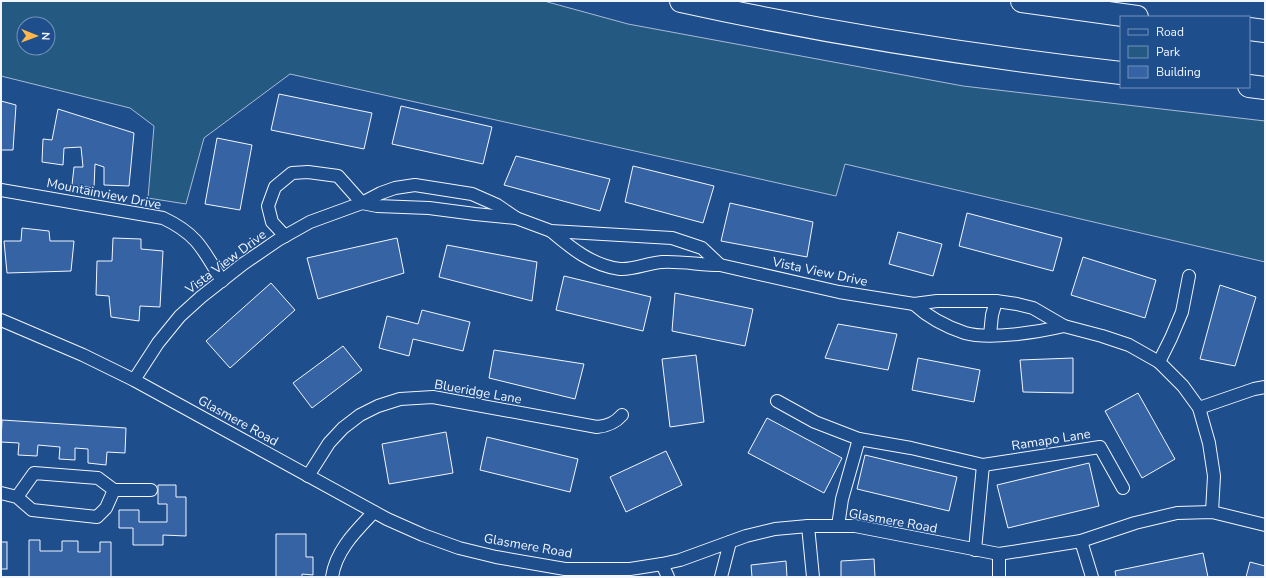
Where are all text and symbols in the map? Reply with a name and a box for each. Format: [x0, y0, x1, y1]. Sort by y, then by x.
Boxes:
north arrow [16, 16, 56, 56]
legend [1120, 16, 1250, 88]
text: Road [1156, 24, 1184, 40]
text: N [38, 32, 53, 40]
text: Park [1156, 44, 1181, 60]
text: Building [1156, 64, 1201, 80]
street label: Mountainview Drive [45, 174, 163, 214]
street label: Vista View Drive [181, 226, 270, 299]
street label: Vista View Drive [770, 253, 869, 291]
street label: Blueridge Lane [433, 375, 523, 409]
street label: Glasmere Road [194, 391, 282, 451]
street label: Ramapo Lane [1010, 425, 1092, 455]
street label: Glasmere Road [847, 504, 939, 538]
street label: Glasmere Road [482, 529, 574, 563]

